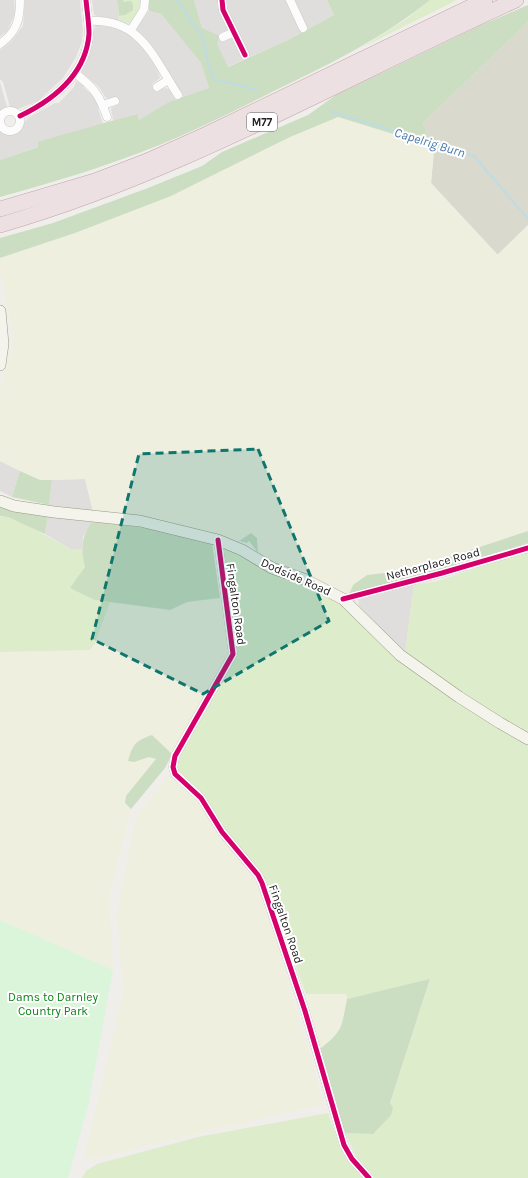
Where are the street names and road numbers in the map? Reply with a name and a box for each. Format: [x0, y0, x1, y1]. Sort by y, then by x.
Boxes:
road number: M77 [247, 113, 277, 131]
street label: Netherplace Road [385, 545, 481, 583]
street label: Dodside Road [259, 555, 333, 599]
street label: Fingalton Road [223, 562, 249, 646]
street label: Fingalton Road [266, 883, 306, 965]

